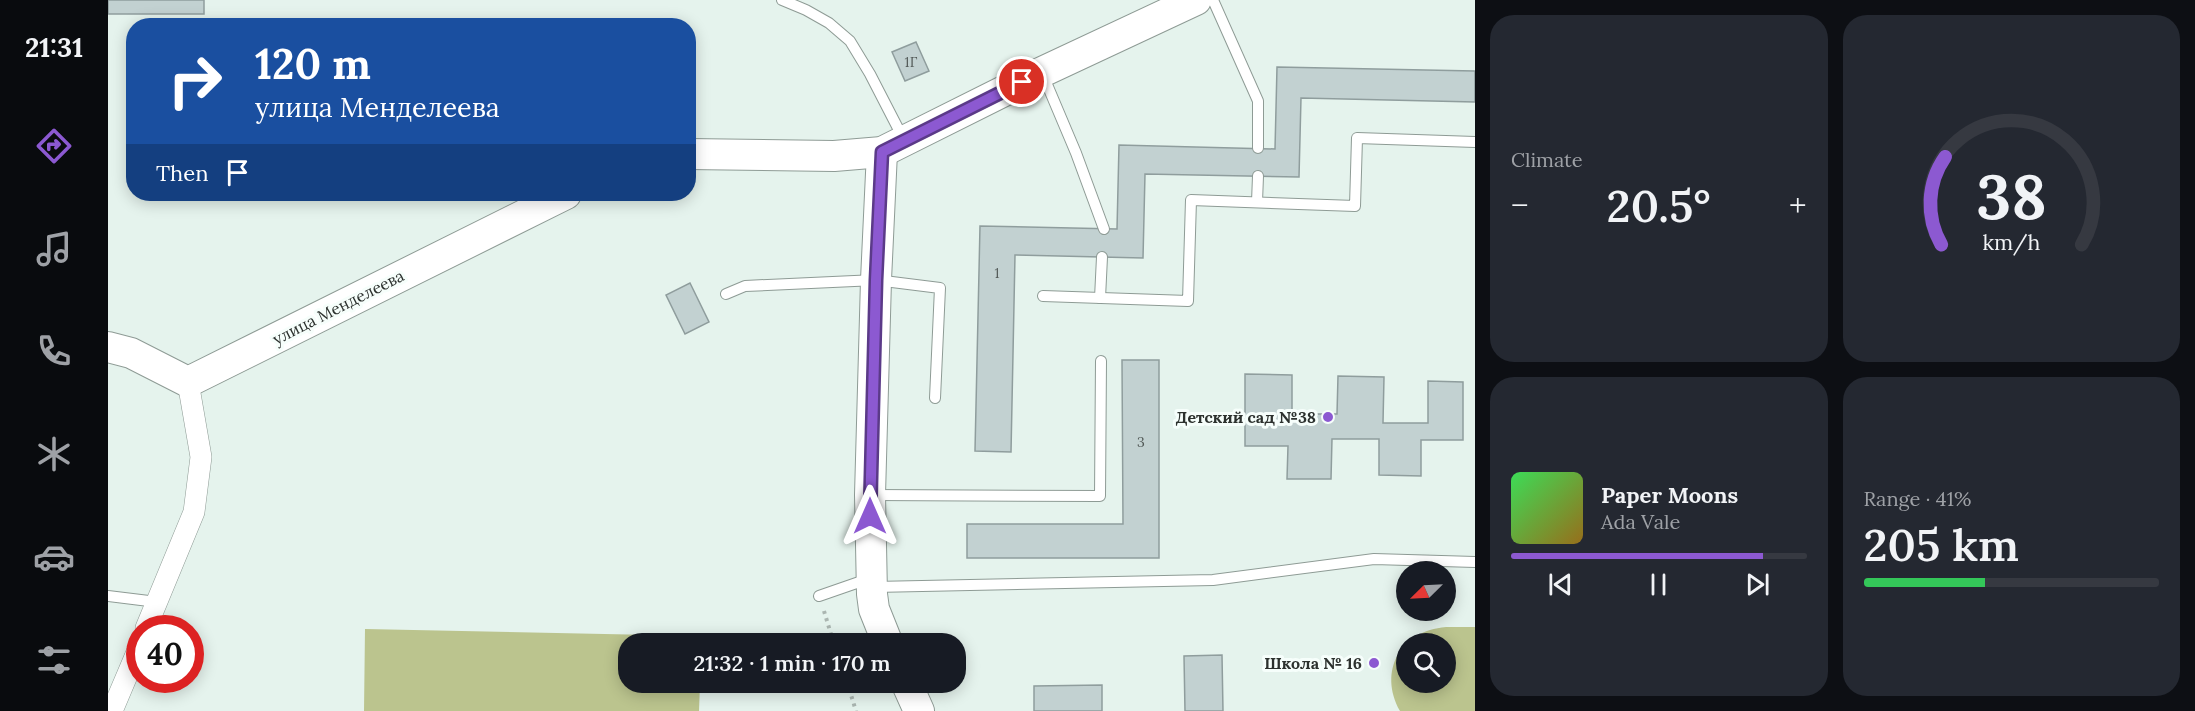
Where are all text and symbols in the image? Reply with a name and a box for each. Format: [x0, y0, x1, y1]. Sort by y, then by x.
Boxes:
text: 21:31 [25, 30, 83, 64]
text: 120 m [255, 37, 371, 91]
icon: right [156, 42, 234, 120]
house number: 1Г [905, 53, 918, 71]
pin [996, 56, 1047, 107]
icon: arrive [1005, 65, 1038, 98]
text: улица Менделеева [255, 90, 500, 124]
icon: directions [33, 125, 75, 167]
text: Climate [1511, 147, 1583, 172]
icon: arrive [221, 156, 254, 189]
text: 38 [1976, 156, 2047, 236]
text: Then [156, 159, 209, 187]
text: 20.5° [1607, 177, 1711, 234]
text: − [1511, 184, 1529, 226]
text: + [1789, 184, 1807, 226]
icon: music [33, 228, 75, 270]
text: km/h [1982, 229, 2040, 257]
house number: 1 [994, 264, 1000, 282]
street label: улица Менделеева [269, 265, 407, 349]
icon: phone [33, 330, 75, 372]
place label: Детский сад №38 [1176, 407, 1316, 427]
marker: Детский сад №38 [1321, 410, 1335, 424]
icon: climate [33, 433, 75, 475]
house number: 3 [1137, 433, 1145, 451]
text: Paper Moons [1601, 481, 1738, 509]
position arrow [838, 484, 902, 548]
text: Range · 41% [1864, 486, 1971, 511]
text: Ada Vale [1601, 509, 1680, 534]
text: 205 km [1864, 516, 2019, 573]
icon: car [33, 536, 75, 578]
north arrow [1396, 561, 1456, 621]
map controls [1396, 561, 1456, 693]
icon: previous [1544, 568, 1577, 601]
icon: pause [1642, 568, 1675, 601]
icon: next [1741, 568, 1774, 601]
speed limit sign: 40 [126, 615, 204, 693]
button: search [1396, 633, 1456, 693]
icon: filters [33, 639, 75, 681]
text: 21:32 · 1 min · 170 m [693, 649, 891, 677]
place label: Школа № 16 [1264, 653, 1362, 673]
marker: Школа № 16 [1367, 656, 1381, 670]

